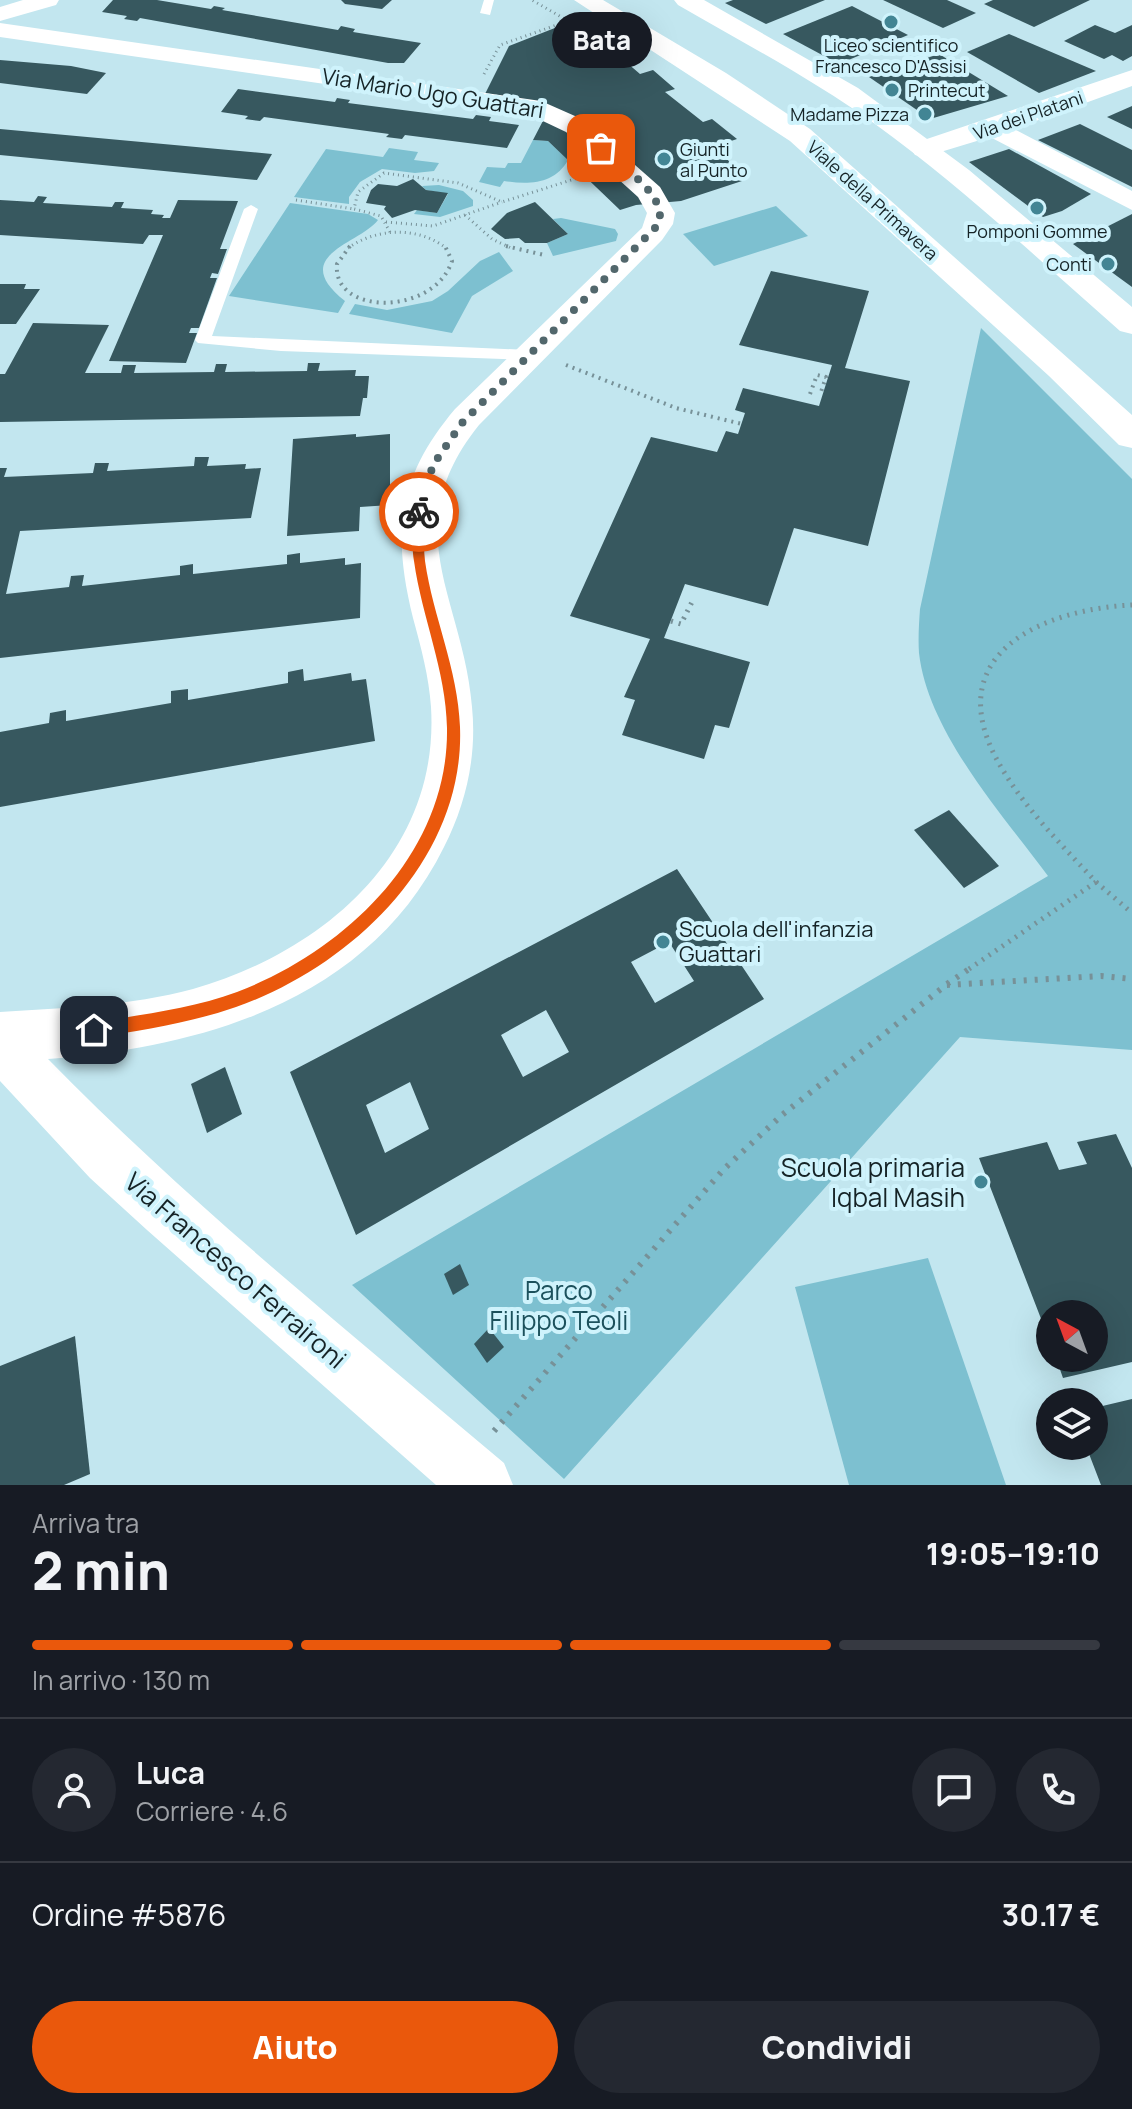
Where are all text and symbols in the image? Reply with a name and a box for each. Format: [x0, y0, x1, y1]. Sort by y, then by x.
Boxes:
callout: Bata [551, 12, 651, 68]
marker: Liceo scientifico Francesco D'Assisi [882, 13, 900, 31]
text: Bata [573, 22, 631, 58]
place label: Liceo scientifico Francesco D'Assisi [815, 33, 967, 78]
street label: Via Mario Ugo Guattari [320, 61, 546, 125]
place label: Printecut [908, 78, 986, 102]
marker: Printecut [883, 81, 901, 99]
street label: Via dei Platani [970, 85, 1086, 145]
place label: Madame Pizza [790, 102, 909, 126]
marker: Madame Pizza [916, 105, 934, 123]
pin [567, 114, 635, 182]
icon: bag [579, 126, 623, 170]
street label: Viale della Primavera [802, 135, 944, 265]
place label: Giunti al Punto [680, 137, 748, 182]
marker: Giunti al Punto [655, 150, 673, 168]
marker: Pomponi Gomme [1028, 199, 1046, 217]
place label: Pomponi Gomme [967, 219, 1107, 243]
place label: Conti [1046, 252, 1092, 276]
marker: Conti [1099, 255, 1117, 273]
courier [379, 472, 459, 552]
icon: bike [397, 490, 441, 534]
place label: Scuola dell'infanzia Guattari [679, 914, 873, 969]
marker: Scuola dell'infanzia Guattari [654, 933, 672, 951]
pin [60, 996, 128, 1064]
icon: home [72, 1008, 116, 1052]
place label: Scuola primaria Iqbal Masih [781, 1149, 965, 1215]
street label: Via Francesco Ferraironi [118, 1164, 354, 1376]
marker: Scuola primaria Iqbal Masih [972, 1173, 990, 1191]
park label: Parco Filippo Teoli [490, 1272, 628, 1338]
north arrow [1036, 1300, 1108, 1372]
map controls [1036, 1300, 1108, 1460]
button: layers [1036, 1388, 1108, 1460]
text: Arriva tra [32, 1505, 139, 1541]
text: 19:05–19:10 [926, 1533, 1100, 1574]
text: 2 min [32, 1535, 170, 1606]
text: In arrivo · 130 m [32, 1662, 210, 1698]
button: person [32, 1748, 116, 1832]
button: chat [912, 1748, 996, 1832]
button: phone [1016, 1748, 1100, 1832]
text: Luca [136, 1752, 205, 1793]
text: Corriere · 4.6 [136, 1793, 288, 1829]
text: Ordine #5876 [32, 1894, 226, 1935]
text: 30.17 € [1002, 1894, 1100, 1935]
button: Aiuto [32, 2001, 558, 2093]
button: Condividi [574, 2001, 1100, 2093]

